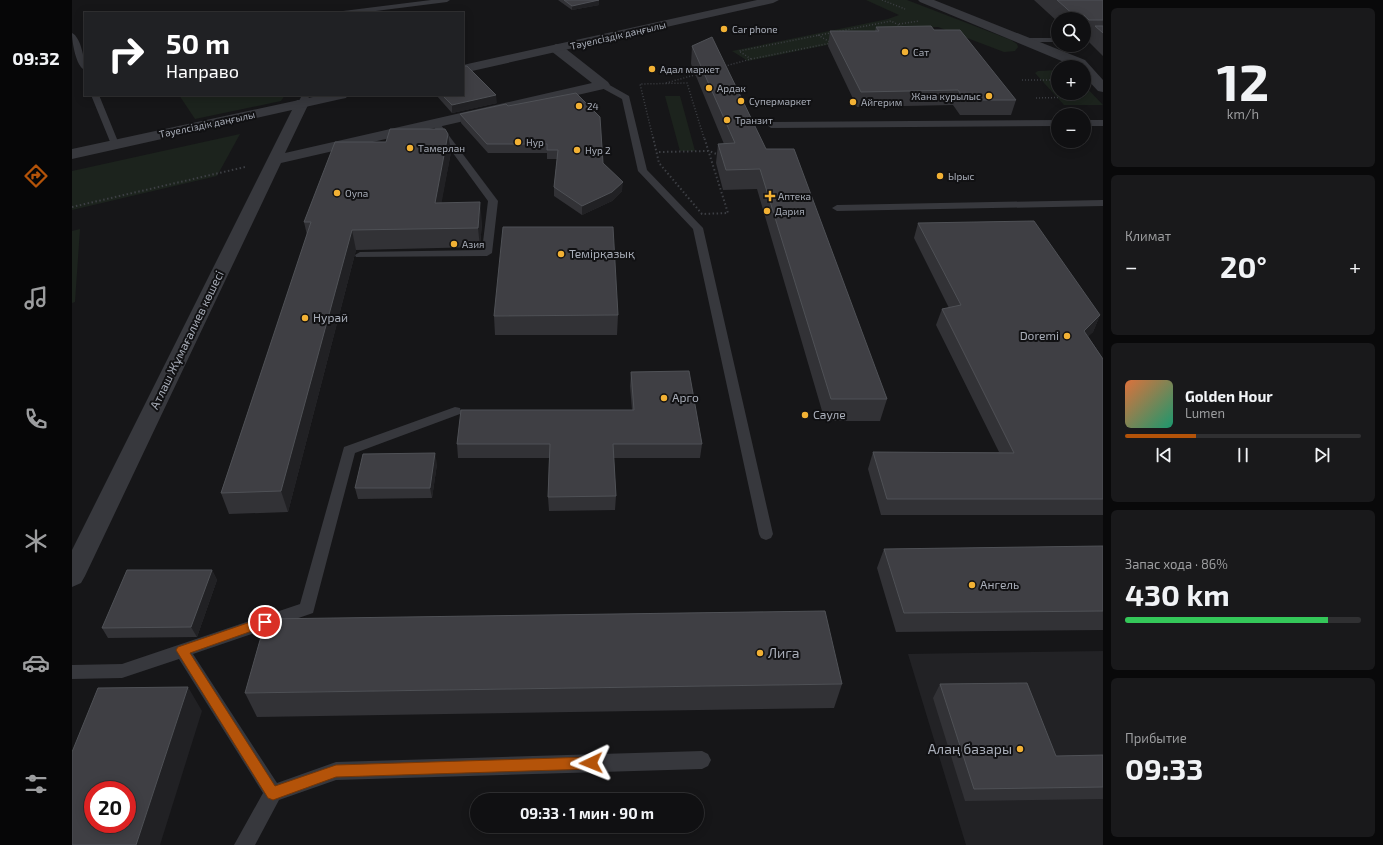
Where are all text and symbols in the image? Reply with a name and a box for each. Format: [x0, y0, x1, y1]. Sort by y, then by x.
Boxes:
map controls [1051, 12, 1091, 148]
button: search [1051, 12, 1091, 52]
street label: Тәуелсіздік даңғылы [569, 18, 667, 53]
place label: Car phone [732, 23, 778, 35]
marker: Car phone [719, 24, 729, 34]
text: 50 m [166, 26, 230, 60]
icon: right [100, 28, 152, 80]
place label: Caт [913, 46, 929, 58]
text: 09:32 [12, 47, 60, 69]
marker: Caт [900, 47, 910, 57]
text: 12 [1217, 49, 1269, 111]
text: Направо [166, 60, 239, 82]
button: + [1051, 60, 1091, 100]
place label: Адал маркет [660, 63, 720, 75]
marker: Адал маркет [647, 64, 657, 74]
place label: Ардак [717, 82, 746, 94]
marker: Ардак [704, 83, 714, 93]
place label: Жана курылыс [911, 90, 981, 103]
marker: Жана курылыс [984, 91, 994, 101]
place label: Супермаркет [749, 95, 811, 108]
marker: Супермаркет [736, 96, 746, 106]
place label: Айгерим [861, 96, 902, 108]
marker: Айгерим [848, 97, 858, 107]
place label: 24 [587, 100, 599, 112]
marker: 24 [574, 101, 584, 111]
text: km/h [1227, 106, 1259, 122]
street label: Тәуелсіздік даңғылы [158, 108, 256, 141]
button: − [1051, 108, 1091, 148]
place label: Транзит [735, 114, 773, 126]
marker: Транзит [722, 115, 732, 125]
place label: Нур [526, 136, 544, 149]
marker: Нур [513, 137, 523, 147]
place label: Тамерлан [418, 142, 465, 154]
marker: Тамерлан [405, 143, 415, 153]
place label: Нур 2 [585, 144, 611, 157]
marker: Нур 2 [572, 145, 582, 155]
icon: directions [22, 162, 50, 190]
place label: Ырыс [948, 170, 975, 182]
marker: Ырыс [935, 171, 945, 181]
place label: Oyna [345, 187, 368, 199]
marker: Oyna [332, 188, 342, 198]
place label: Аптека [778, 190, 811, 202]
marker: Аптека [765, 191, 775, 201]
place label: Дария [775, 205, 805, 217]
marker: Дария [762, 206, 772, 216]
text: Климат [1125, 228, 1171, 244]
place label: Азия [462, 238, 484, 250]
marker: Азия [449, 239, 459, 249]
place label: Темірқазық [569, 246, 635, 260]
text: 20° [1220, 248, 1267, 284]
marker: Темірқазық [556, 249, 566, 259]
text: − [1125, 253, 1138, 279]
text: + [1349, 253, 1361, 279]
street label: Атлаш Жұмағалиев көшесі [146, 268, 226, 411]
icon: music [22, 284, 50, 312]
place label: Нурай [313, 310, 348, 325]
marker: Нурай [300, 313, 310, 323]
place label: Doremi [1020, 328, 1059, 342]
marker: Doremi [1062, 331, 1072, 341]
text: Golden Hour [1185, 387, 1273, 405]
place label: Арго [672, 390, 699, 404]
marker: Арго [659, 393, 669, 403]
icon: phone [22, 405, 50, 433]
text: Lumen [1185, 405, 1225, 421]
place label: Сауле [813, 407, 846, 422]
marker: Сауле [800, 410, 810, 420]
icon: previous [1153, 444, 1175, 466]
icon: pause [1232, 444, 1254, 466]
icon: next [1311, 444, 1333, 466]
icon: climate [22, 527, 50, 555]
text: Запас хода · 86% [1125, 556, 1228, 572]
text: 430 km [1125, 576, 1230, 612]
place label: Ангель [980, 577, 1019, 591]
marker: Ангель [967, 580, 977, 590]
pin [248, 605, 282, 639]
icon: arrive [254, 611, 276, 633]
place label: Лига [768, 644, 800, 661]
marker: Лига [755, 648, 765, 658]
icon: car [22, 649, 50, 677]
text: Прибытие [1125, 730, 1187, 746]
place label: Алаң базары [928, 740, 1012, 757]
position arrow [570, 742, 612, 784]
marker: Алаң базары [1015, 744, 1025, 754]
text: 09:33 [1125, 750, 1203, 786]
icon: filters [22, 770, 50, 798]
speed limit sign: 20 [84, 781, 136, 833]
text: 09:33 · 1 мин · 90 m [520, 804, 654, 822]

